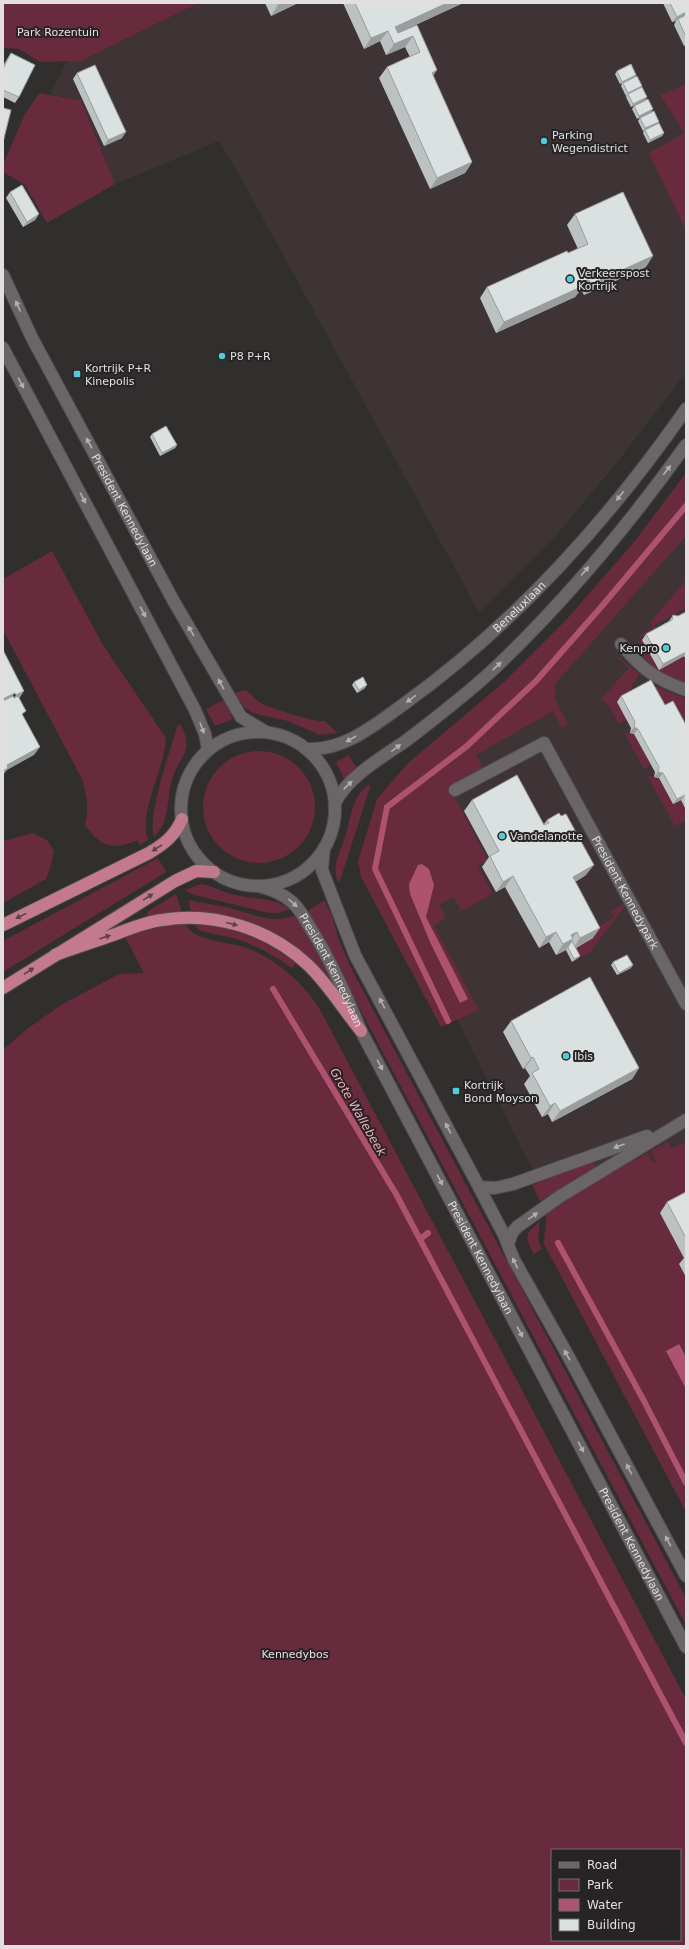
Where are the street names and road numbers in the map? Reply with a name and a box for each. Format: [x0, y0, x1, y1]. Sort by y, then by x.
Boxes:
street label: President Kennedylaan [89, 452, 160, 569]
street label: Beneluxlaan [490, 579, 549, 636]
street label: President Kennedypark [589, 834, 661, 952]
street label: President Kennedylaan [296, 911, 365, 1029]
street label: President Kennedylaan [445, 1199, 515, 1317]
street label: President Kennedylaan [596, 1486, 666, 1603]

